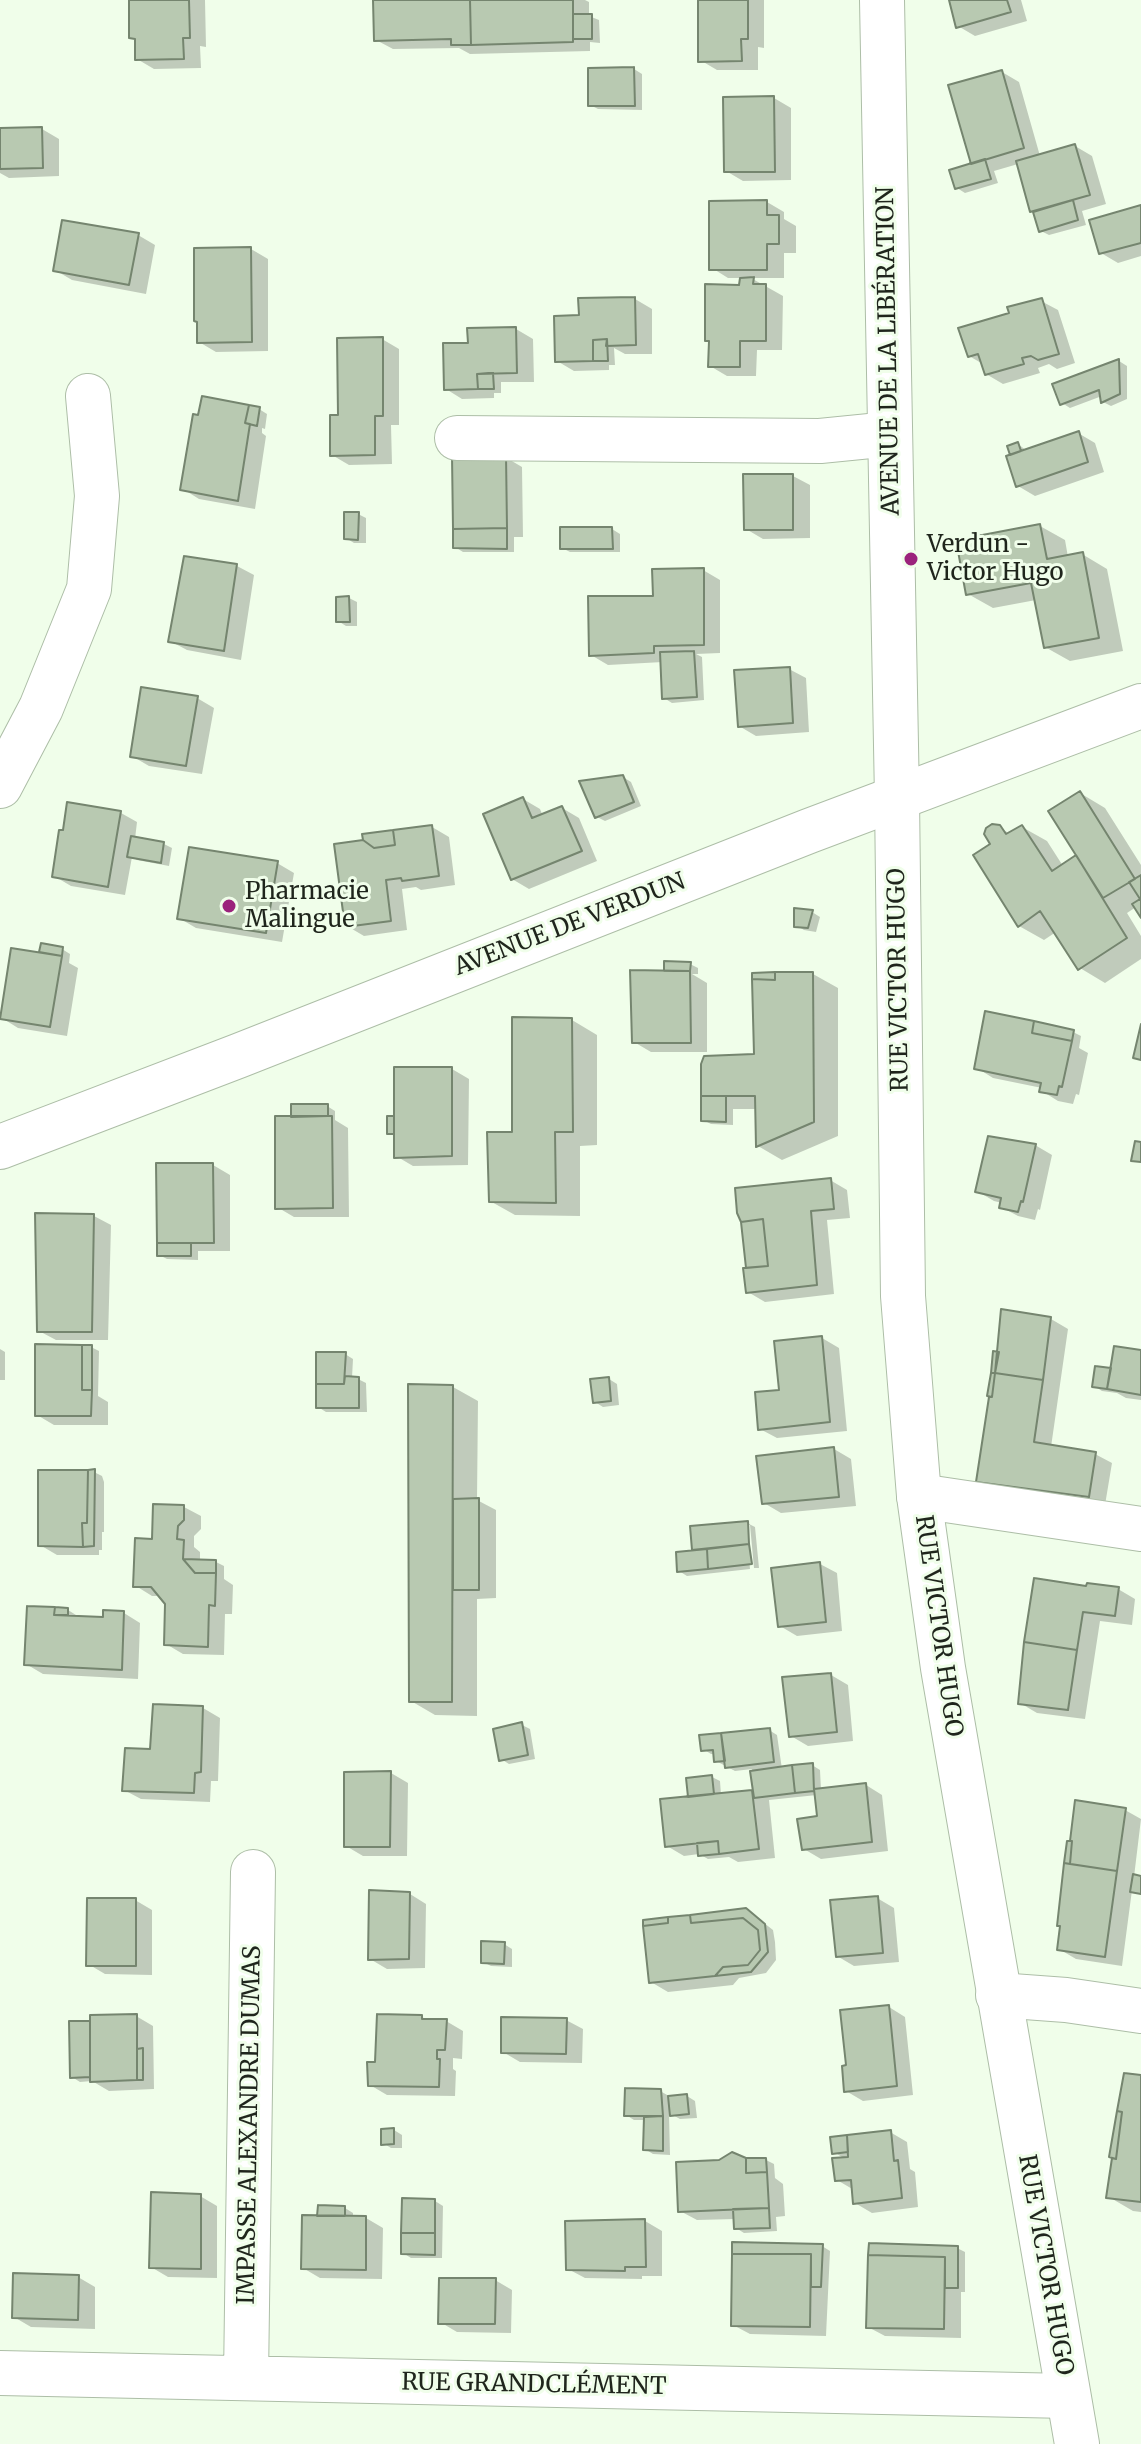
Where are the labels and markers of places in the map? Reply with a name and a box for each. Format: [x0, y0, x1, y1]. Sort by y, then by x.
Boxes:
place label: Verdun - Victor Hugo [927, 531, 1064, 587]
marker: Verdun - Victor Hugo [902, 550, 920, 568]
place label: Pharmacie Malingue [245, 878, 369, 934]
marker: Pharmacie Malingue [220, 897, 238, 915]

